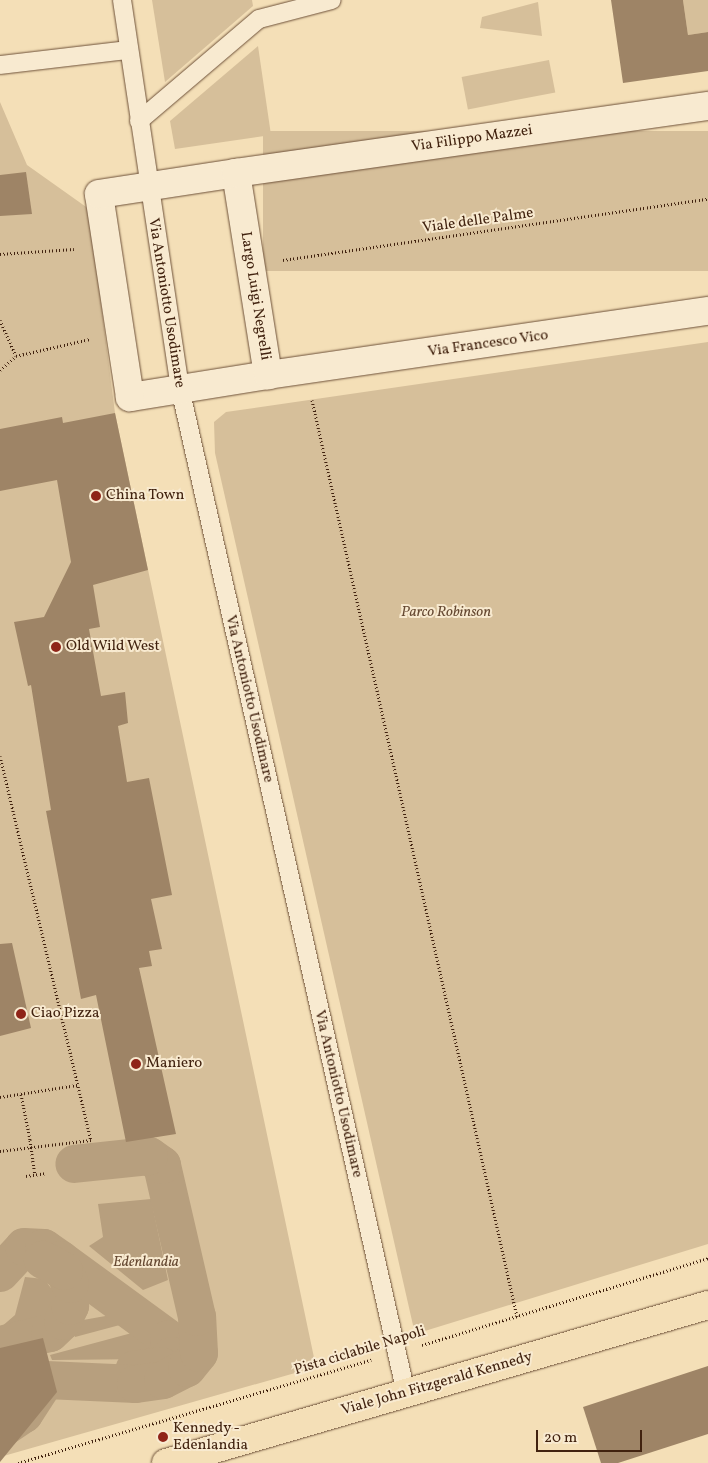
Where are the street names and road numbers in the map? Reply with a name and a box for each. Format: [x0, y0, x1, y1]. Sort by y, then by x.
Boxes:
street label: Via Filippo Mazzei [410, 122, 534, 156]
street label: Viale delle Palme [421, 204, 535, 238]
street label: Via Antoniotto Usodimare [144, 217, 188, 389]
street label: Largo Luigi Negrelli [236, 230, 274, 362]
street label: Via Francesco Vico [426, 327, 550, 361]
street label: Via Antoniotto Usodimare [221, 613, 277, 785]
street label: Via Antoniotto Usodimare [310, 1008, 366, 1180]
street label: Pista ciclabile Napoli [292, 1322, 428, 1380]
street label: Viale John Fitzgerald Kennedy [339, 1348, 535, 1420]

